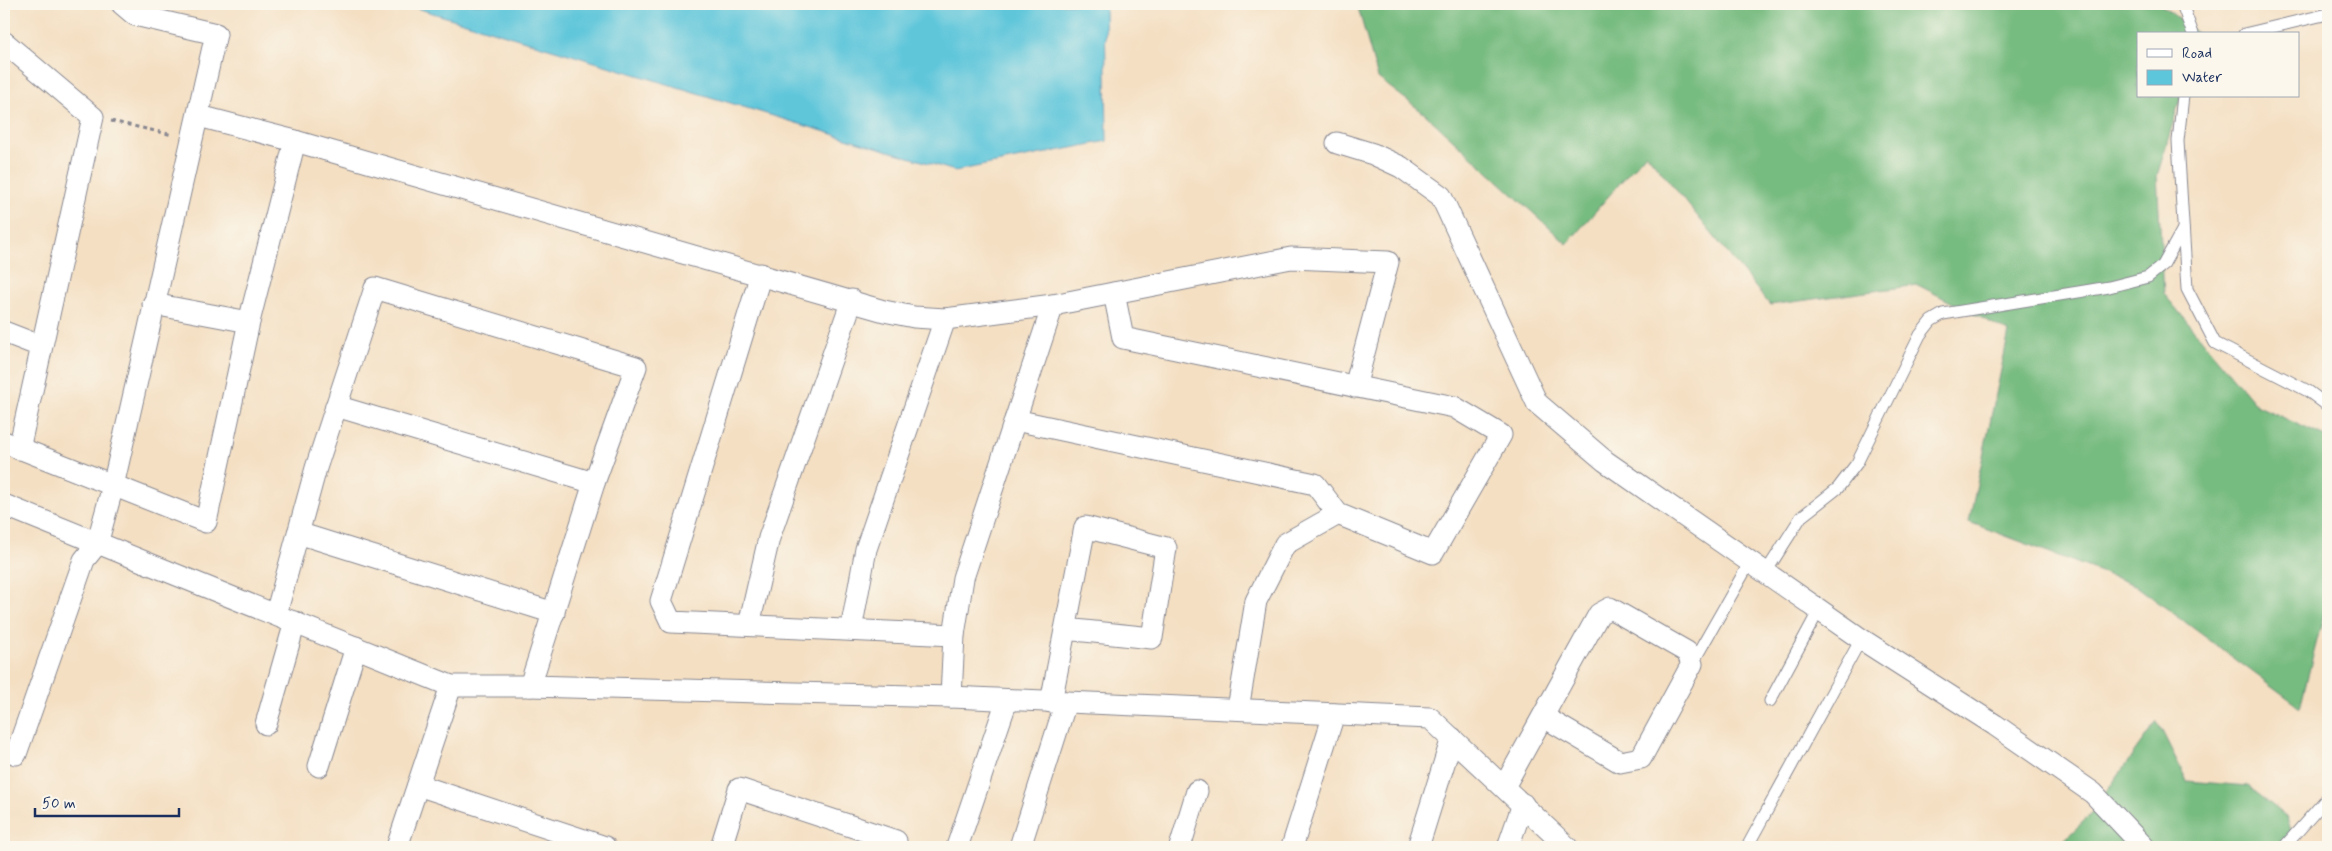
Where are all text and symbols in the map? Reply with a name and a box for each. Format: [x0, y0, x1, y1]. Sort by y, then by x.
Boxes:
legend [2137, 32, 2300, 98]
text: Road [2182, 44, 2212, 64]
text: Water [2182, 68, 2222, 88]
scale bar [35, 786, 179, 818]
text: 50 m [42, 794, 76, 814]

